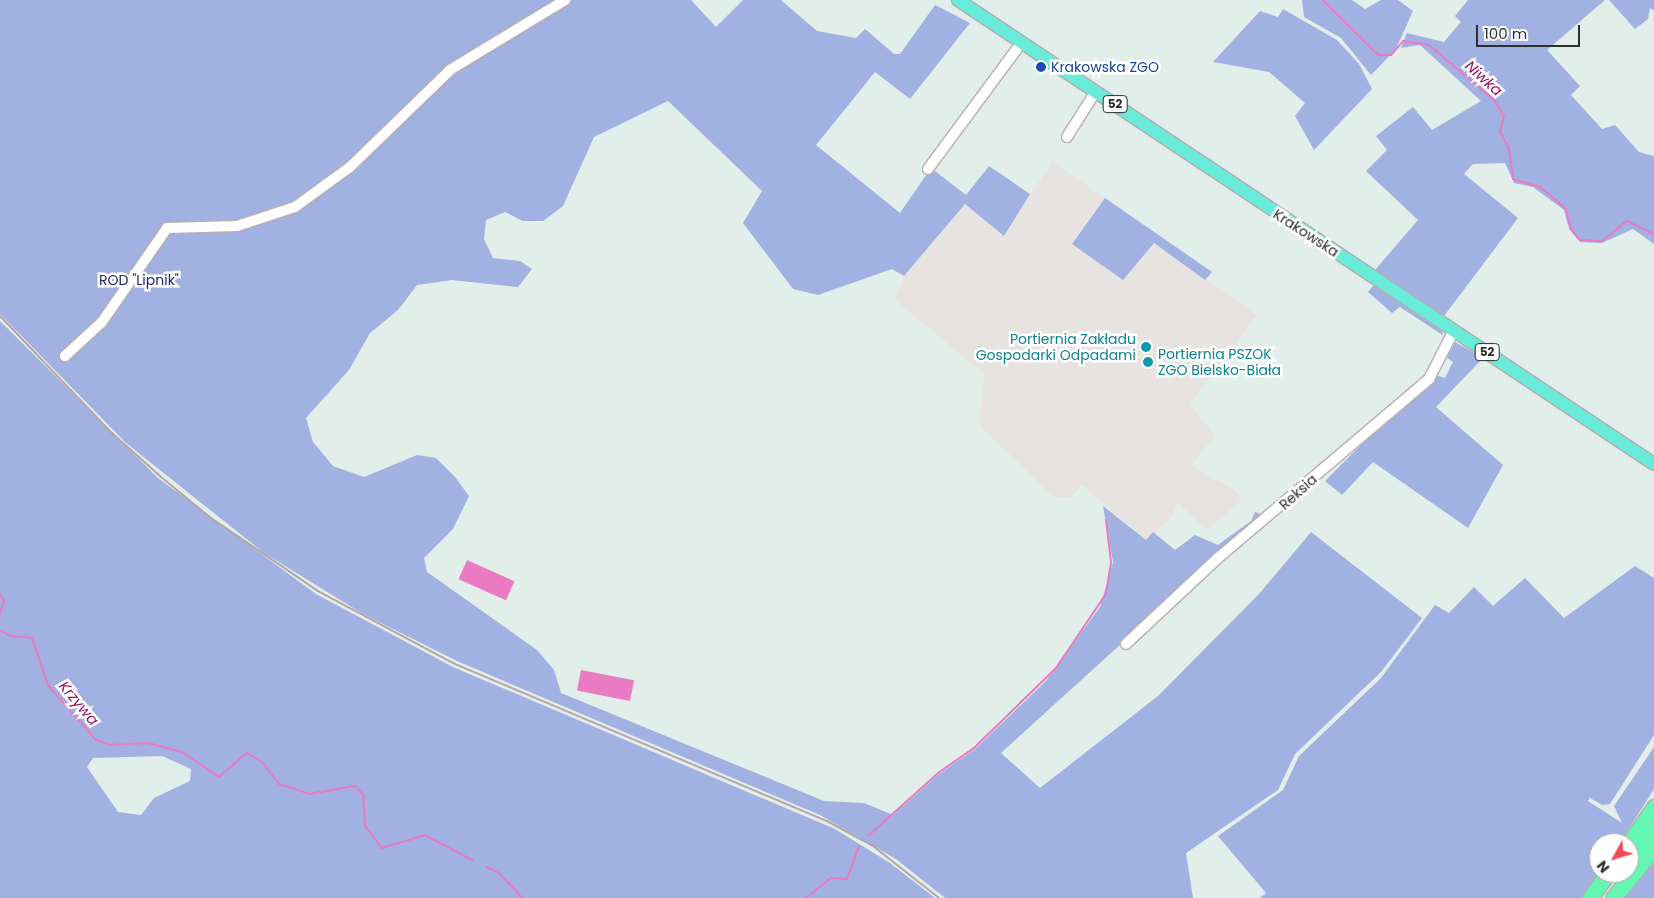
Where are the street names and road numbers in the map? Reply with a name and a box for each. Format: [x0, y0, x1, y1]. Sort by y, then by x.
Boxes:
road number: 52 [1102, 95, 1128, 114]
street label: Krakowska [1270, 206, 1342, 260]
road number: 52 [1474, 342, 1500, 362]
street label: Reksia [1276, 471, 1320, 513]

